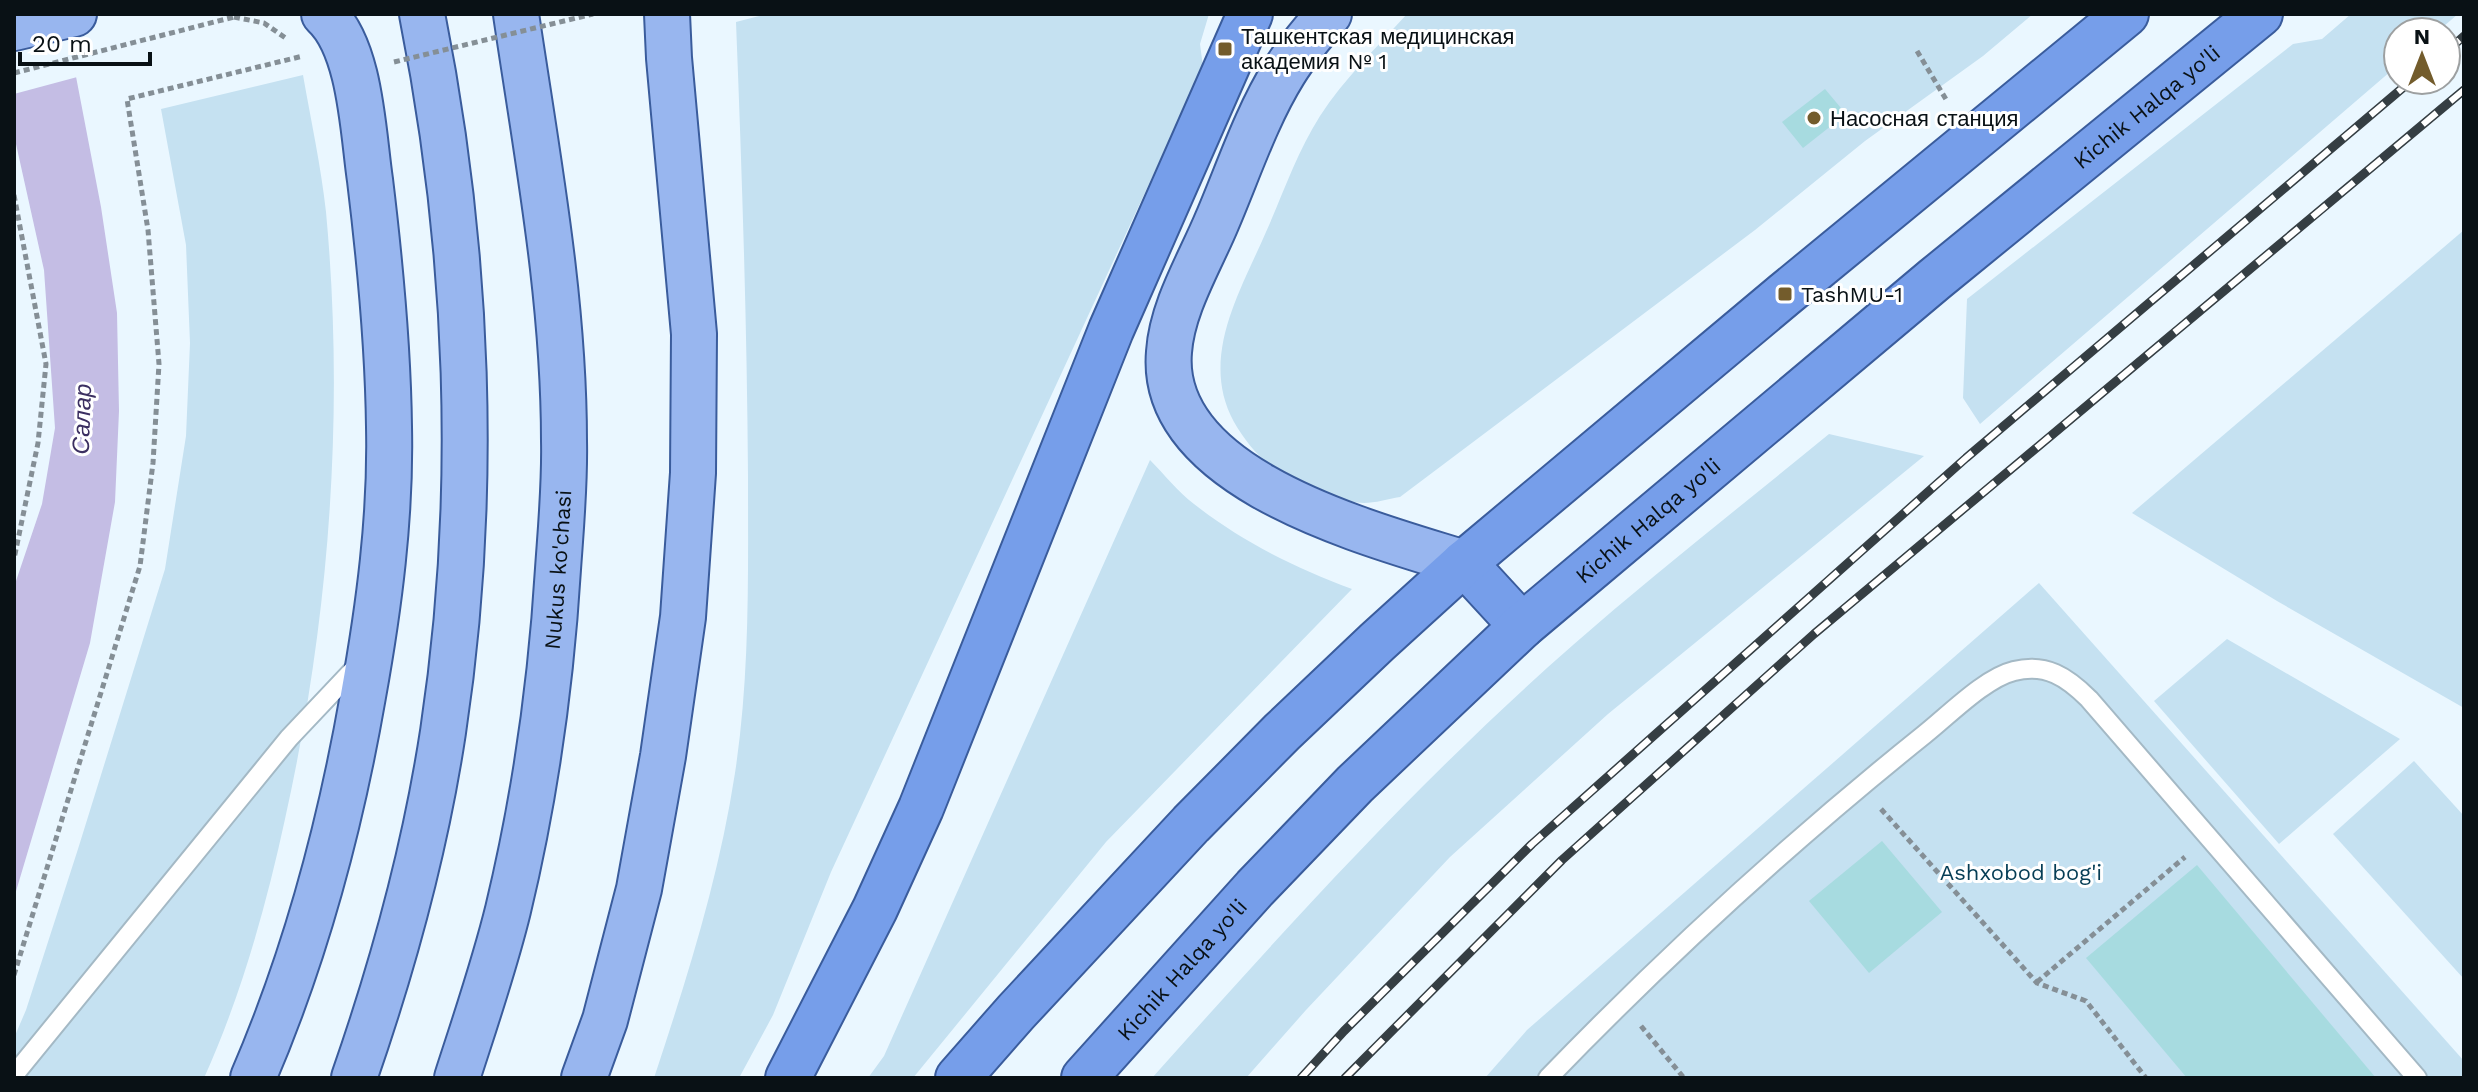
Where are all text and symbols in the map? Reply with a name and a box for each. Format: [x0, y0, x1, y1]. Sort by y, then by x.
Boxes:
scale bar [20, 16, 150, 66]
north arrow [2382, 16, 2462, 96]
place label: Ташкентская медицинская академия № 1 [1241, 24, 1514, 74]
text: N [2414, 24, 2430, 49]
text: 20 m [32, 30, 92, 58]
marker: Ташкентская медицинская академия № 1 [1216, 40, 1234, 58]
street label: Kichik Halqa yo'li [2068, 40, 2225, 174]
place label: Насосная станция [1830, 106, 2018, 131]
marker: Насосная станция [1805, 109, 1823, 127]
place label: TashMU-1 [1801, 282, 1903, 307]
marker: TashMU-1 [1776, 285, 1794, 303]
water label: Салар [67, 383, 97, 455]
street label: Kichik Halqa yo'li [1570, 452, 1725, 588]
street label: Nukus ko'chasi [539, 489, 576, 651]
park label: Ashxobod bog'i [1940, 860, 2102, 885]
street label: Kichik Halqa yo'li [1112, 894, 1252, 1045]

